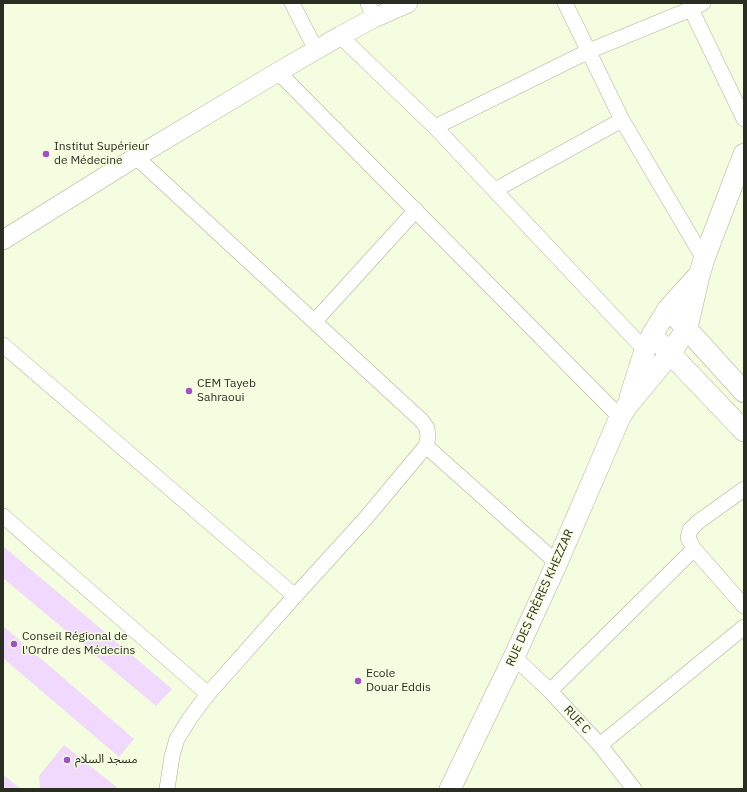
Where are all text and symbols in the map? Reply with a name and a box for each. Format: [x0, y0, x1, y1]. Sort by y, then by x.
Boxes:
place label: Institut Supérieur de Médecine [54, 140, 149, 168]
marker: Institut Supérieur de Médecine [41, 149, 51, 159]
place label: CEM Tayeb Sahraoui [197, 377, 256, 405]
marker: CEM Tayeb Sahraoui [184, 386, 194, 396]
street label: RUE DES FRÈRES KHEZZAR [503, 527, 577, 669]
place label: Conseil Régional de l'Ordre des Médecins [22, 630, 135, 658]
marker: Conseil Régional de l'Ordre des Médecins [9, 639, 19, 649]
place label: Ecole Douar Eddis [366, 667, 431, 695]
marker: Ecole Douar Eddis [353, 676, 363, 686]
street label: RUE C [560, 703, 594, 737]
place label: مسجد السلام [75, 753, 138, 767]
marker: مسجد السلام [62, 755, 72, 765]

